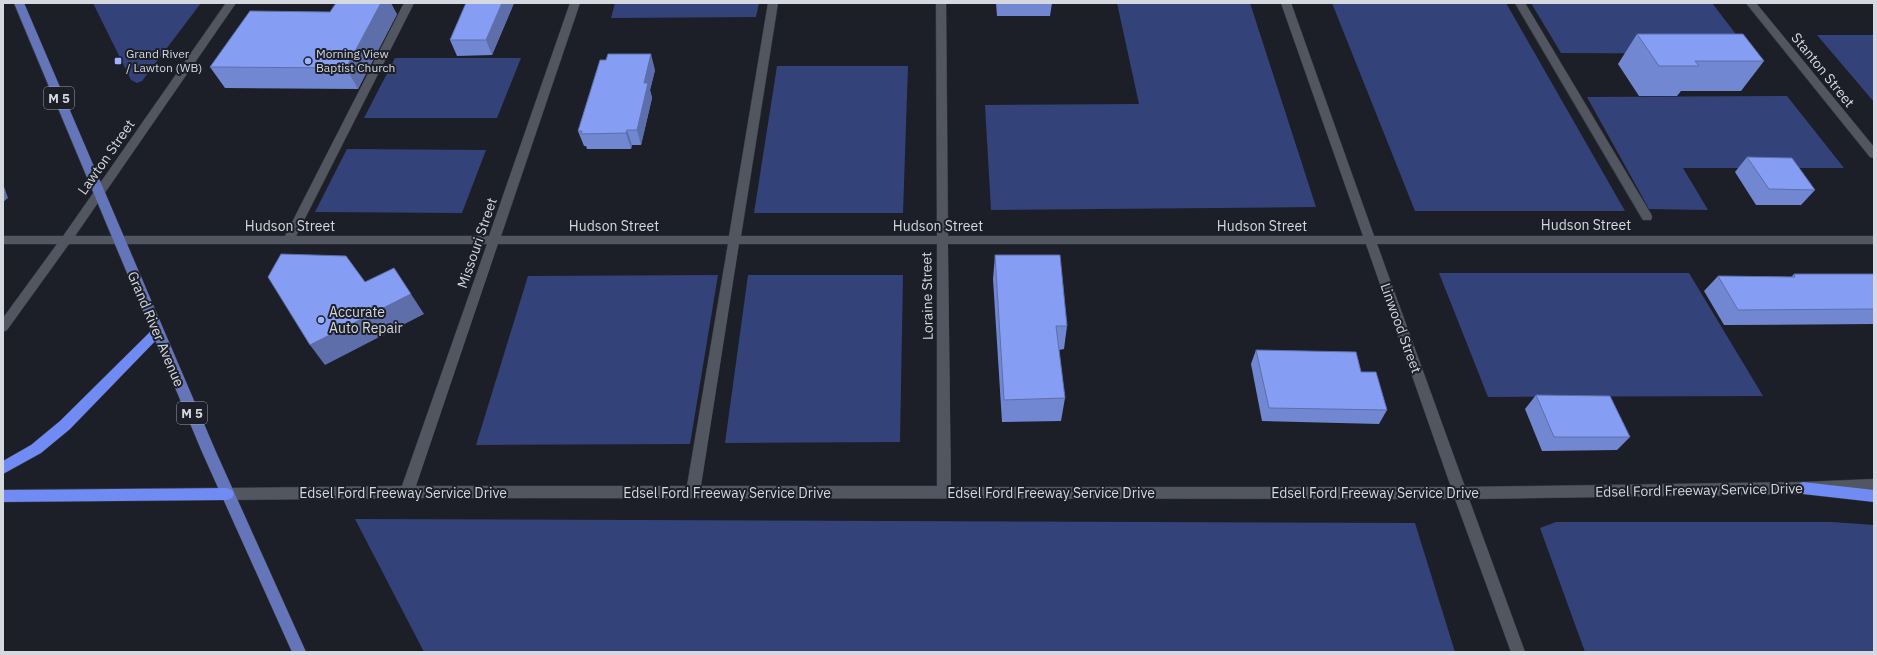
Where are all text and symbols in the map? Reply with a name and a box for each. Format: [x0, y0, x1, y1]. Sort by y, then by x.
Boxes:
street label: Stanton Street [1787, 29, 1859, 111]
place label: Grand River / Lawton (WB) [126, 46, 202, 75]
place label: Morning View Baptist Church [316, 46, 395, 75]
marker: Grand River / Lawton (WB) [113, 56, 123, 66]
marker: Morning View Baptist Church [303, 56, 313, 66]
road number: M 5 [44, 87, 74, 109]
street label: Lawton Street [74, 116, 139, 198]
street label: Missouri Street [453, 195, 501, 291]
street label: Hudson Street [1541, 216, 1631, 234]
street label: Hudson Street [245, 217, 335, 235]
street label: Hudson Street [569, 217, 659, 235]
street label: Hudson Street [893, 217, 983, 235]
street label: Hudson Street [1217, 217, 1307, 235]
street label: Loraine Street [917, 252, 937, 340]
street label: Grand River Avenue [124, 269, 189, 390]
street label: Linwood Street [1376, 280, 1426, 376]
place label: Accurate Auto Repair [329, 303, 403, 337]
marker: Accurate Auto Repair [316, 315, 326, 325]
road number: M 5 [177, 402, 207, 424]
street label: Edsel Ford Freeway Service Drive [1595, 479, 1803, 501]
street label: Edsel Ford Freeway Service Drive [299, 484, 507, 502]
street label: Edsel Ford Freeway Service Drive [623, 484, 831, 502]
street label: Edsel Ford Freeway Service Drive [947, 484, 1155, 502]
street label: Edsel Ford Freeway Service Drive [1271, 484, 1479, 502]

